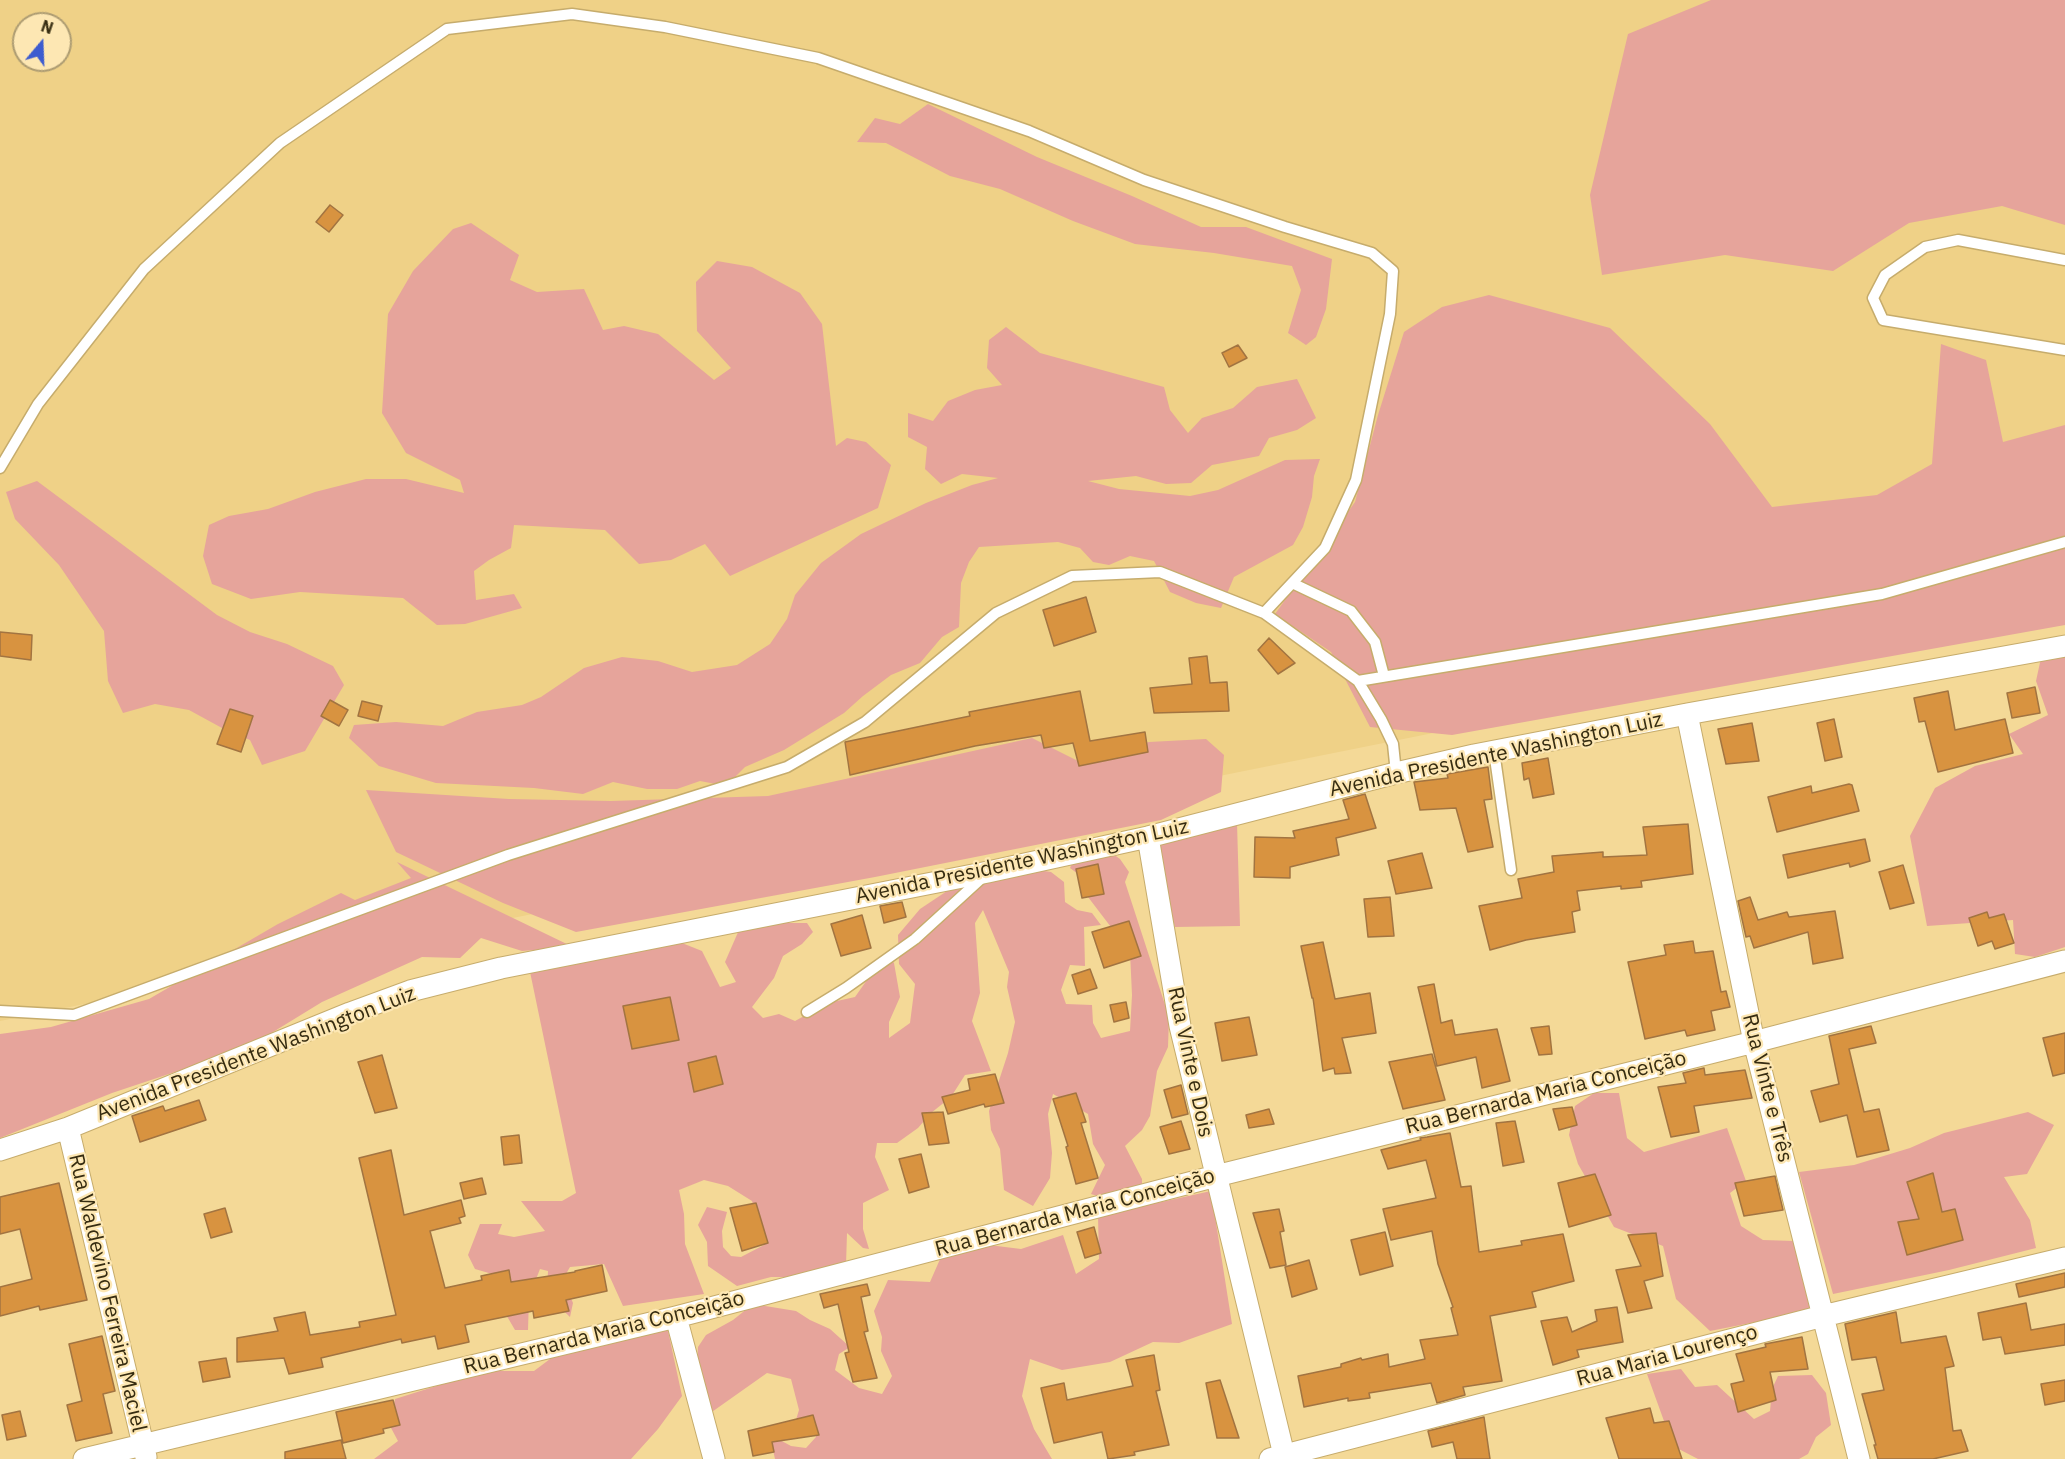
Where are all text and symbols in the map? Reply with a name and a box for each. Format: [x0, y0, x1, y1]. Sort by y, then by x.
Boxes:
north arrow [12, 12, 72, 72]
text: N [38, 16, 56, 38]
street label: Avenida Presidente Washington Luiz [1327, 707, 1665, 803]
street label: Avenida Presidente Washington Luiz [853, 814, 1191, 910]
street label: Avenida Presidente Washington Luiz [93, 981, 419, 1127]
street label: Rua Vinte e Dois [1162, 985, 1218, 1139]
street label: Rua Vinte e Três [1736, 1011, 1798, 1165]
street label: Rua Bernarda Maria Conceição [1403, 1046, 1689, 1140]
street label: Rua Waldevino Ferreira Maciel [63, 1151, 151, 1435]
street label: Rua Bernarda Maria Conceição [932, 1164, 1218, 1262]
street label: Rua Bernarda Maria Conceição [461, 1286, 747, 1380]
street label: Rua Maria Lourenço [1574, 1320, 1760, 1392]

